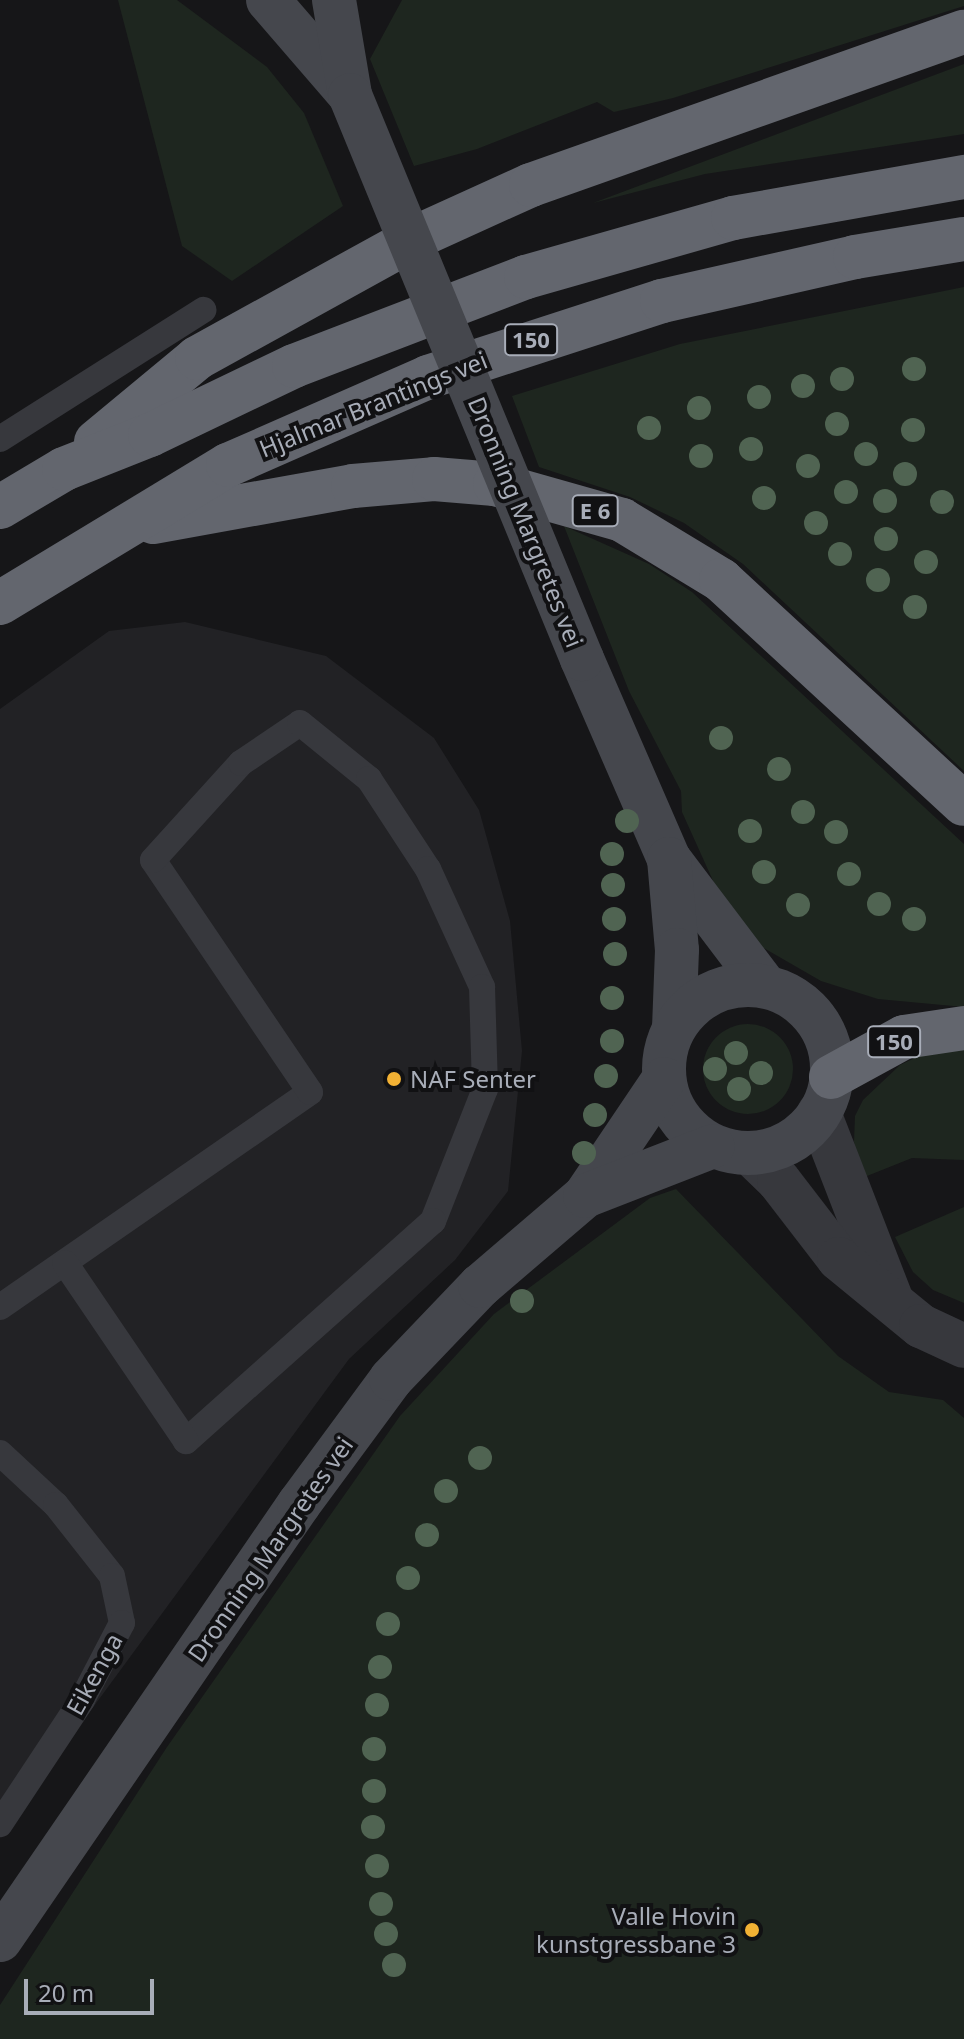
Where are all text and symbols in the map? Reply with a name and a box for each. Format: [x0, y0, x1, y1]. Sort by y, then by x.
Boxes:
road number: 150 [503, 322, 559, 358]
street label: Hjalmar Brantings vei [255, 345, 491, 463]
street label: Dronning Margretes vei [463, 393, 589, 651]
road number: E 6 [571, 493, 619, 529]
road number: 150 [866, 1024, 922, 1060]
place label: NAF Senter [410, 1065, 536, 1093]
marker: NAF Senter [385, 1070, 403, 1088]
street label: Dronning Margretes vei [181, 1431, 359, 1667]
street label: Eikenga [60, 1628, 128, 1720]
place label: Valle Hovin kunstgressbane 3 [536, 1902, 736, 1958]
marker: Valle Hovin kunstgressbane 3 [743, 1921, 761, 1939]
scale bar [28, 1963, 158, 2013]
text: 20 m [38, 1976, 94, 2009]

